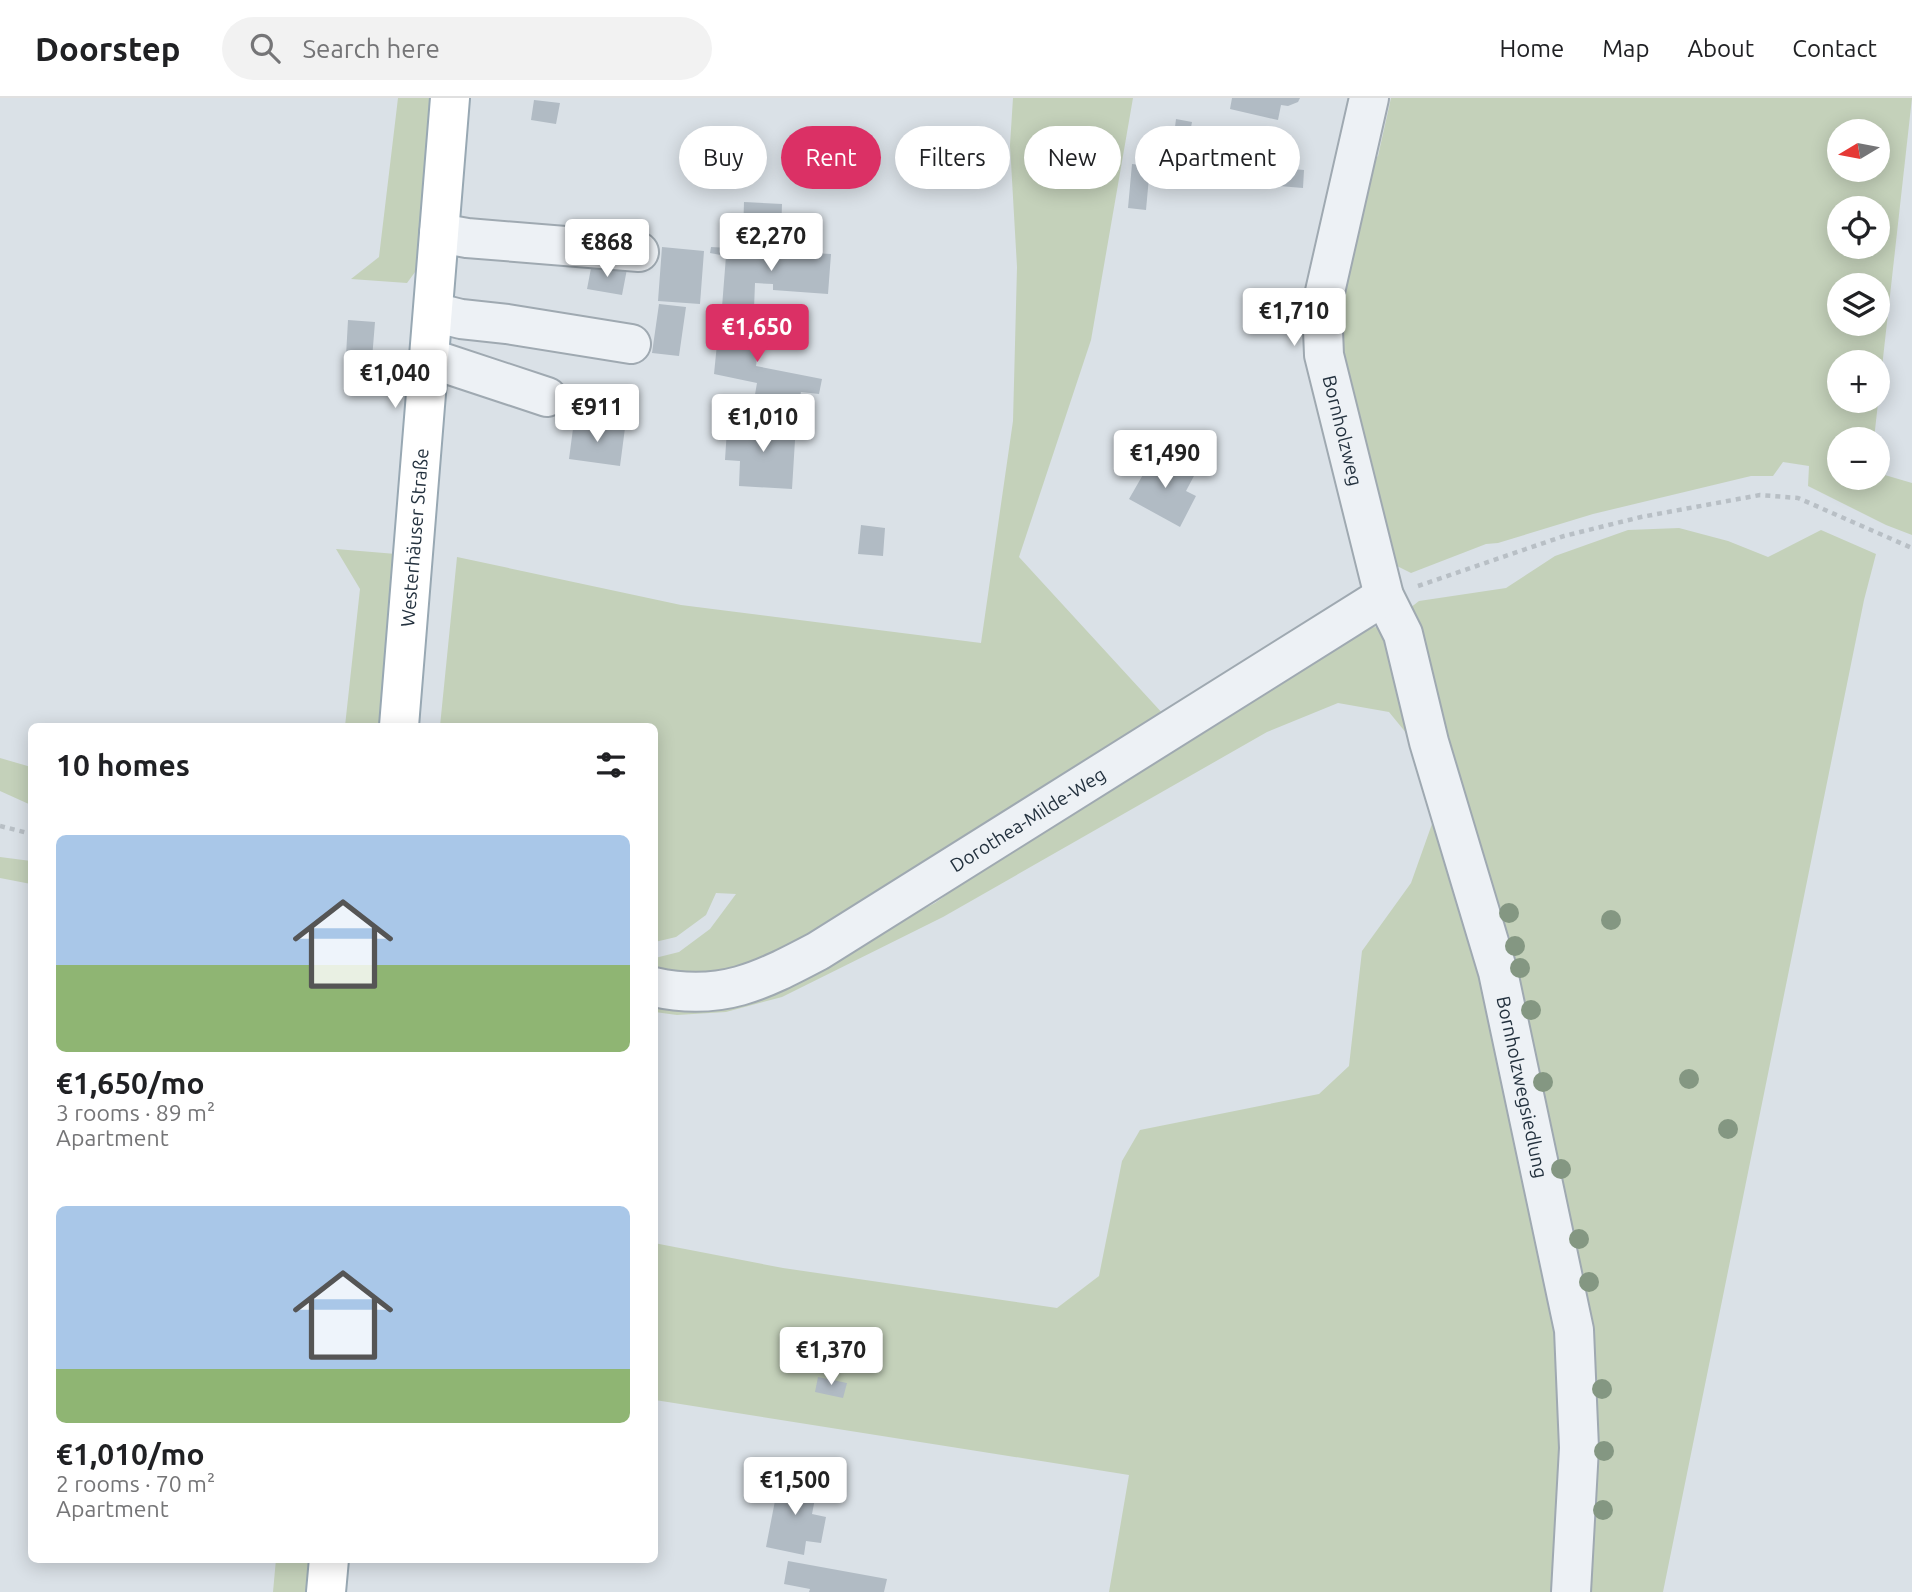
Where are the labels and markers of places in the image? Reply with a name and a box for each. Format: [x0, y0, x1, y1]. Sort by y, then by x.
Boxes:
pin: €2,270 [714, 214, 828, 273]
pin: €868 [566, 220, 648, 279]
pin: €1,710 [1237, 288, 1351, 348]
pin: €1,650 [700, 304, 814, 364]
pin: €1,040 [338, 350, 452, 410]
pin: €911 [556, 384, 638, 444]
pin: €1,010 [706, 394, 820, 454]
pin: €1,490 [1108, 430, 1222, 490]
pin: €1,370 [774, 1328, 888, 1387]
pin: €1,500 [738, 1458, 852, 1517]

